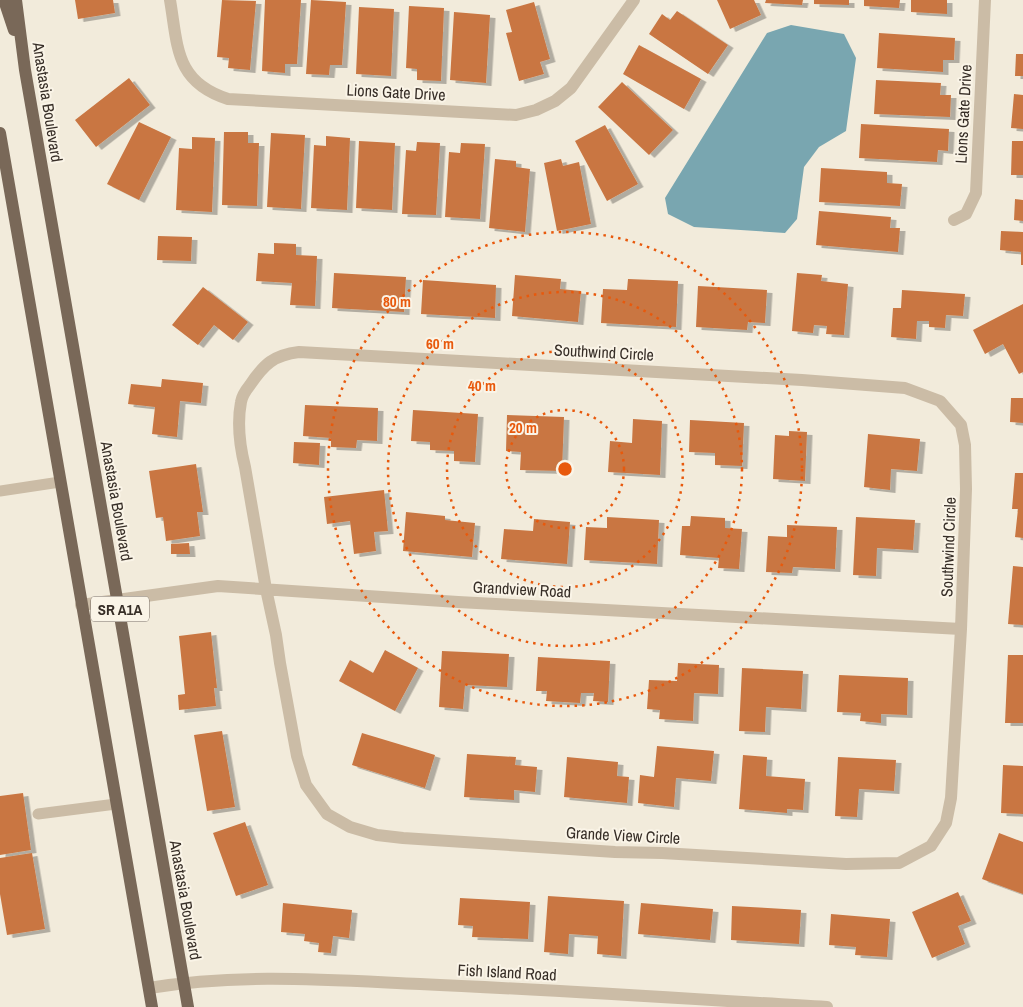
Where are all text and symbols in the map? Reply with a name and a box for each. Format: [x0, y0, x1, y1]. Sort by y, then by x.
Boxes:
street label: Anastasia Boulevard [28, 39, 68, 164]
street label: Lions Gate Drive [949, 64, 977, 164]
street label: Lions Gate Drive [346, 78, 446, 106]
text: 80 m [383, 291, 411, 312]
text: 60 m [426, 333, 454, 354]
street label: Southwind Circle [554, 338, 654, 366]
text: 40 m [468, 375, 496, 396]
text: 20 m [509, 417, 537, 438]
street label: Anastasia Boulevard [95, 438, 138, 563]
centre of rings [556, 460, 574, 478]
street label: Southwind Circle [935, 497, 961, 597]
street label: Grandview Road [472, 575, 572, 603]
road number: SR A1A [91, 596, 149, 622]
street label: Grande View Circle [565, 821, 681, 849]
street label: Anastasia Boulevard [164, 837, 207, 962]
street label: Fish Island Road [457, 958, 557, 986]

